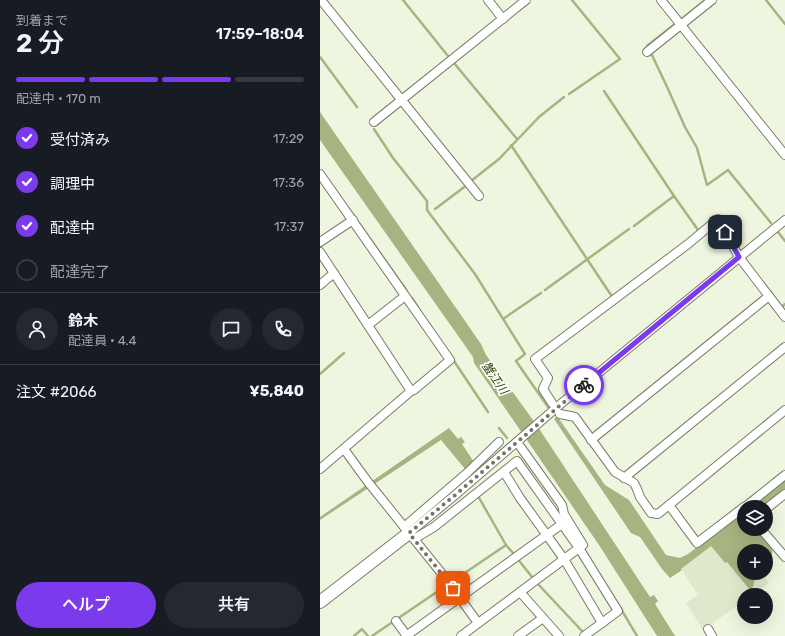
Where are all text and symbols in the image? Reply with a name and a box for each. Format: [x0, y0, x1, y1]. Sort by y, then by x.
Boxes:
text: 到着まで [16, 13, 68, 28]
text: 17:59–18:04 [216, 25, 304, 43]
text: 2 分 [16, 28, 64, 59]
text: 配達中 · 170 m [16, 91, 101, 106]
icon: check [16, 127, 38, 149]
text: 受付済み [50, 131, 110, 149]
text: 17:29 [273, 131, 304, 146]
icon: check [16, 171, 38, 193]
text: 調理中 [50, 175, 95, 193]
text: 17:36 [273, 175, 304, 190]
icon: check [16, 215, 38, 237]
pin [708, 215, 742, 249]
text: 配達中 [50, 219, 95, 237]
text: 17:37 [274, 219, 304, 234]
icon: home [714, 221, 736, 243]
text: 配達完了 [50, 263, 110, 281]
button: person [16, 308, 58, 350]
button: chat [210, 308, 252, 350]
button: phone [262, 308, 304, 350]
text: 鈴木 [68, 312, 98, 330]
text: 配達員 · 4.4 [68, 333, 137, 348]
water label: 蟹江川 [479, 359, 512, 398]
courier [564, 365, 604, 405]
icon: bike [573, 374, 595, 396]
text: ¥5,840 [249, 382, 304, 400]
text: 注文 #2066 [16, 383, 97, 401]
map controls [737, 500, 773, 624]
button: layers [737, 500, 773, 536]
button: + [737, 544, 773, 580]
pin [436, 571, 470, 605]
icon: bag [442, 577, 464, 599]
button: ヘルプ [16, 582, 156, 628]
button: 共有 [164, 582, 304, 628]
button: − [737, 588, 773, 624]

